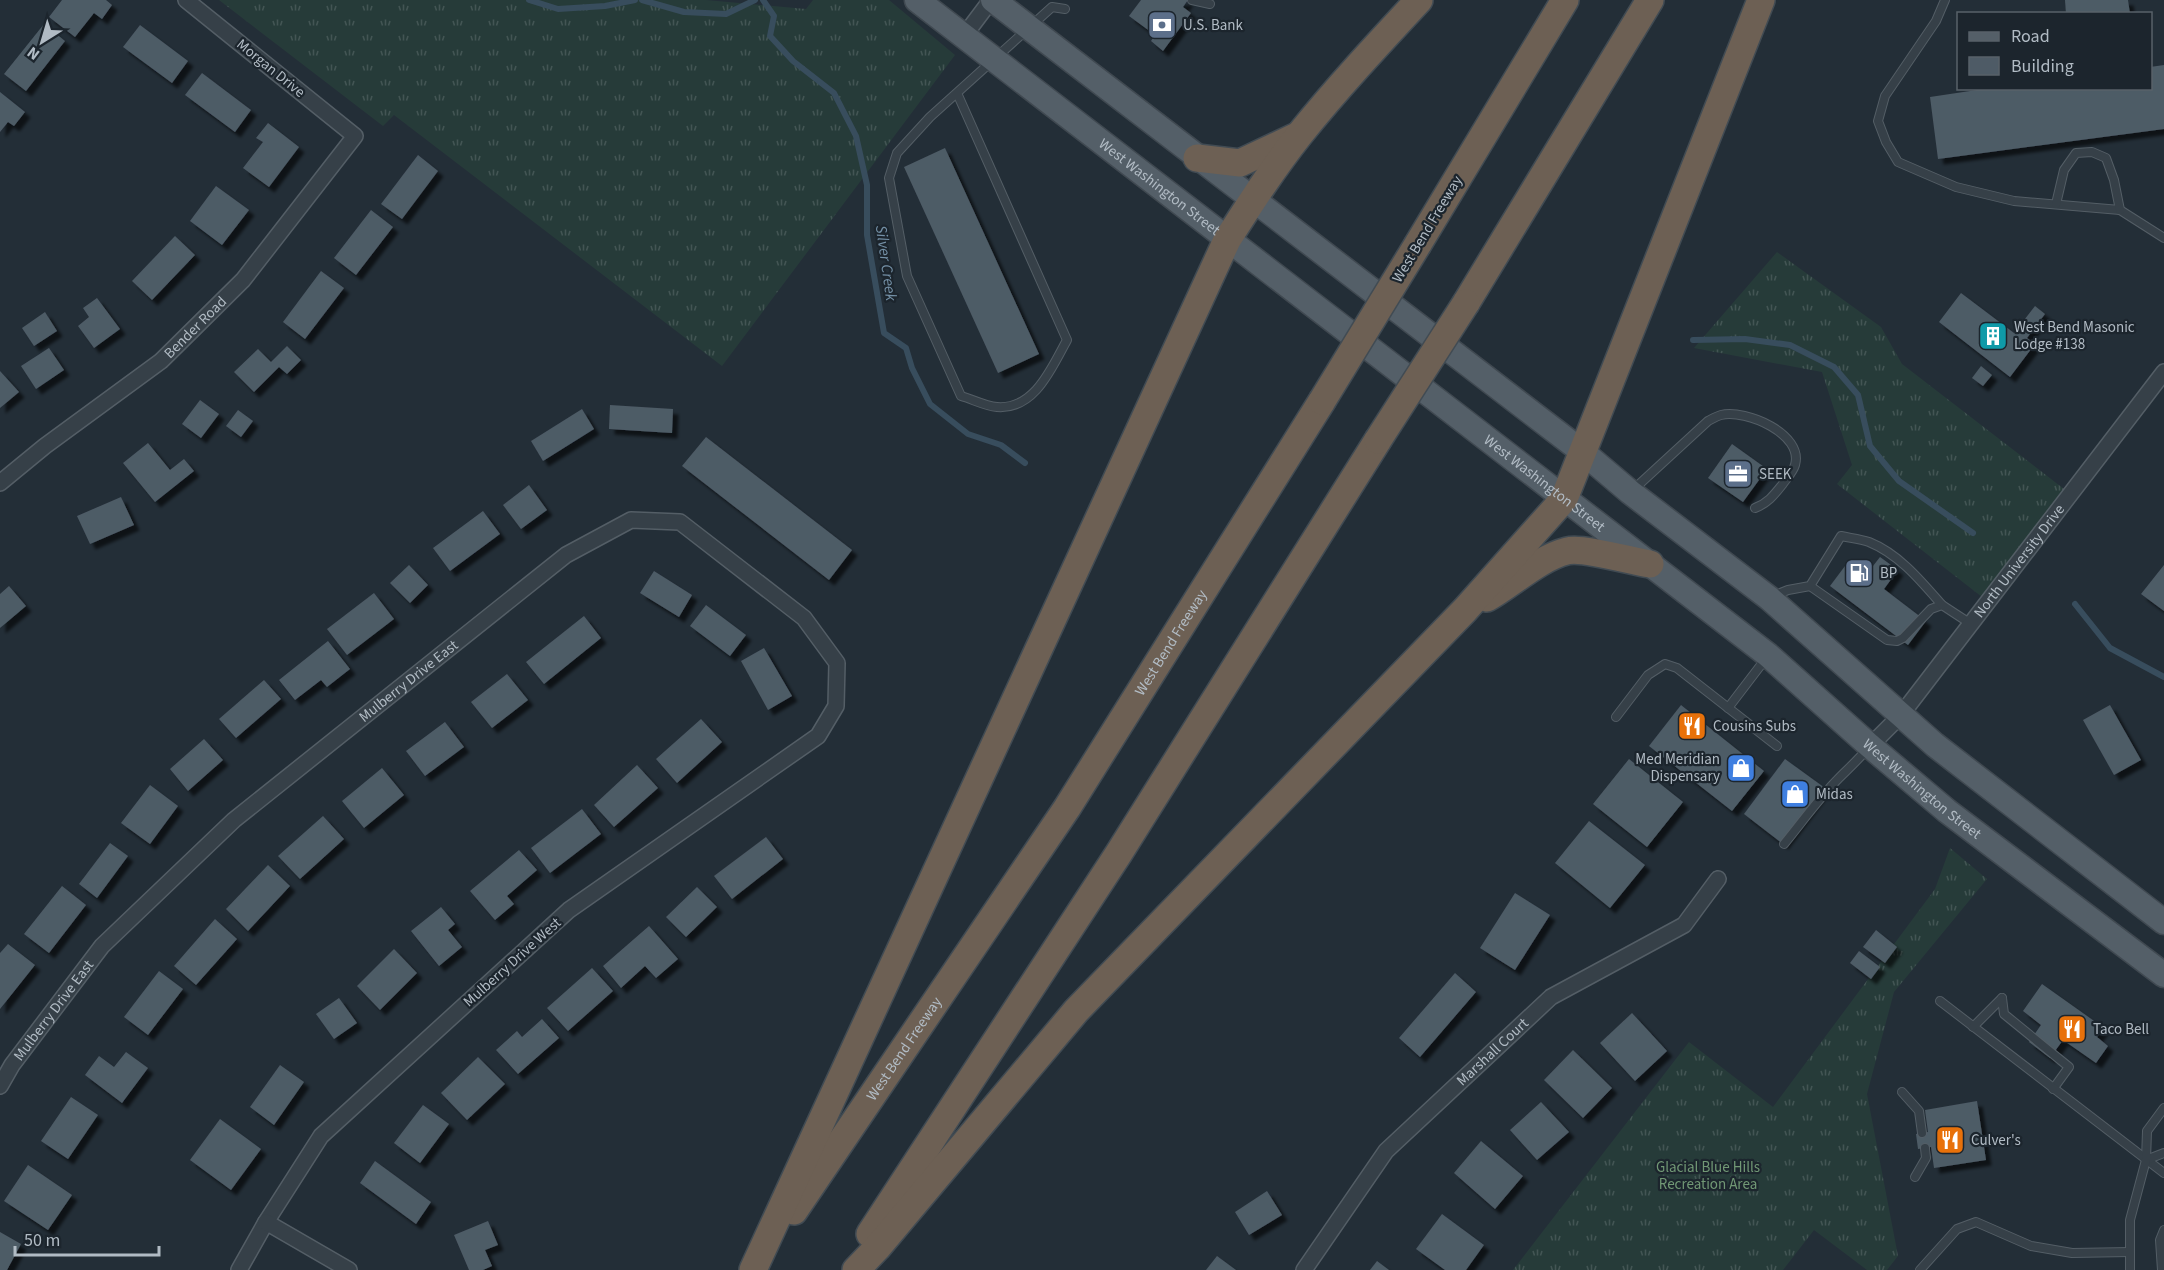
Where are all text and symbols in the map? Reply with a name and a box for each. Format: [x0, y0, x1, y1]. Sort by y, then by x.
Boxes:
bank icon: U.S. Bank [1146, 9, 1178, 41]
north arrow [12, 12, 72, 72]
legend [1957, 12, 2152, 90]
place label: U.S. Bank [1183, 15, 1243, 36]
text: Road [2011, 24, 2050, 49]
street label: Morgan Drive [232, 34, 309, 103]
text: N [23, 41, 44, 65]
text: Building [2011, 54, 2074, 79]
street label: West Washington Street [1094, 133, 1224, 241]
street label: West Bend Freeway [1387, 172, 1468, 287]
water label: Silver Creek [870, 224, 902, 303]
street label: Bender Road [159, 292, 232, 364]
place label: West Bend Masonic Lodge #138 [2014, 317, 2135, 355]
building icon: West Bend Masonic Lodge #138 [1977, 320, 2009, 352]
street label: West Washington Street [1479, 430, 1609, 537]
office icon: SEEK [1722, 458, 1754, 490]
place label: SEEK [1759, 464, 1792, 485]
street label: North University Drive [1969, 500, 2070, 622]
fuel station icon: BP [1843, 557, 1875, 589]
place label: BP [1880, 563, 1897, 584]
street label: West Bend Freeway [1130, 586, 1212, 700]
street label: Mulberry Drive East [355, 635, 463, 727]
restaurant icon: Cousins Subs [1676, 710, 1708, 742]
place label: Cousins Subs [1713, 716, 1796, 737]
street label: West Washington Street [1858, 734, 1986, 844]
place label: Med Meridian Dispensary [1635, 749, 1720, 787]
shop icon: Med Meridian Dispensary [1725, 752, 1757, 784]
shop icon: Midas [1779, 778, 1811, 810]
place label: Midas [1816, 784, 1853, 805]
street label: Mulberry Drive West [459, 913, 566, 1012]
street label: Mulberry Drive East [9, 956, 99, 1065]
street label: West Bend Freeway [862, 993, 947, 1105]
street label: Marshall Court [1452, 1013, 1533, 1091]
restaurant icon: Taco Bell [2056, 1013, 2088, 1045]
place label: Taco Bell [2093, 1019, 2149, 1040]
restaurant icon: Culver's [1934, 1124, 1966, 1156]
place label: Culver's [1971, 1130, 2021, 1151]
park label: Glacial Blue Hills Recreation Area [1656, 1157, 1760, 1195]
scale bar [15, 1219, 159, 1257]
text: 50 m [24, 1228, 60, 1253]

